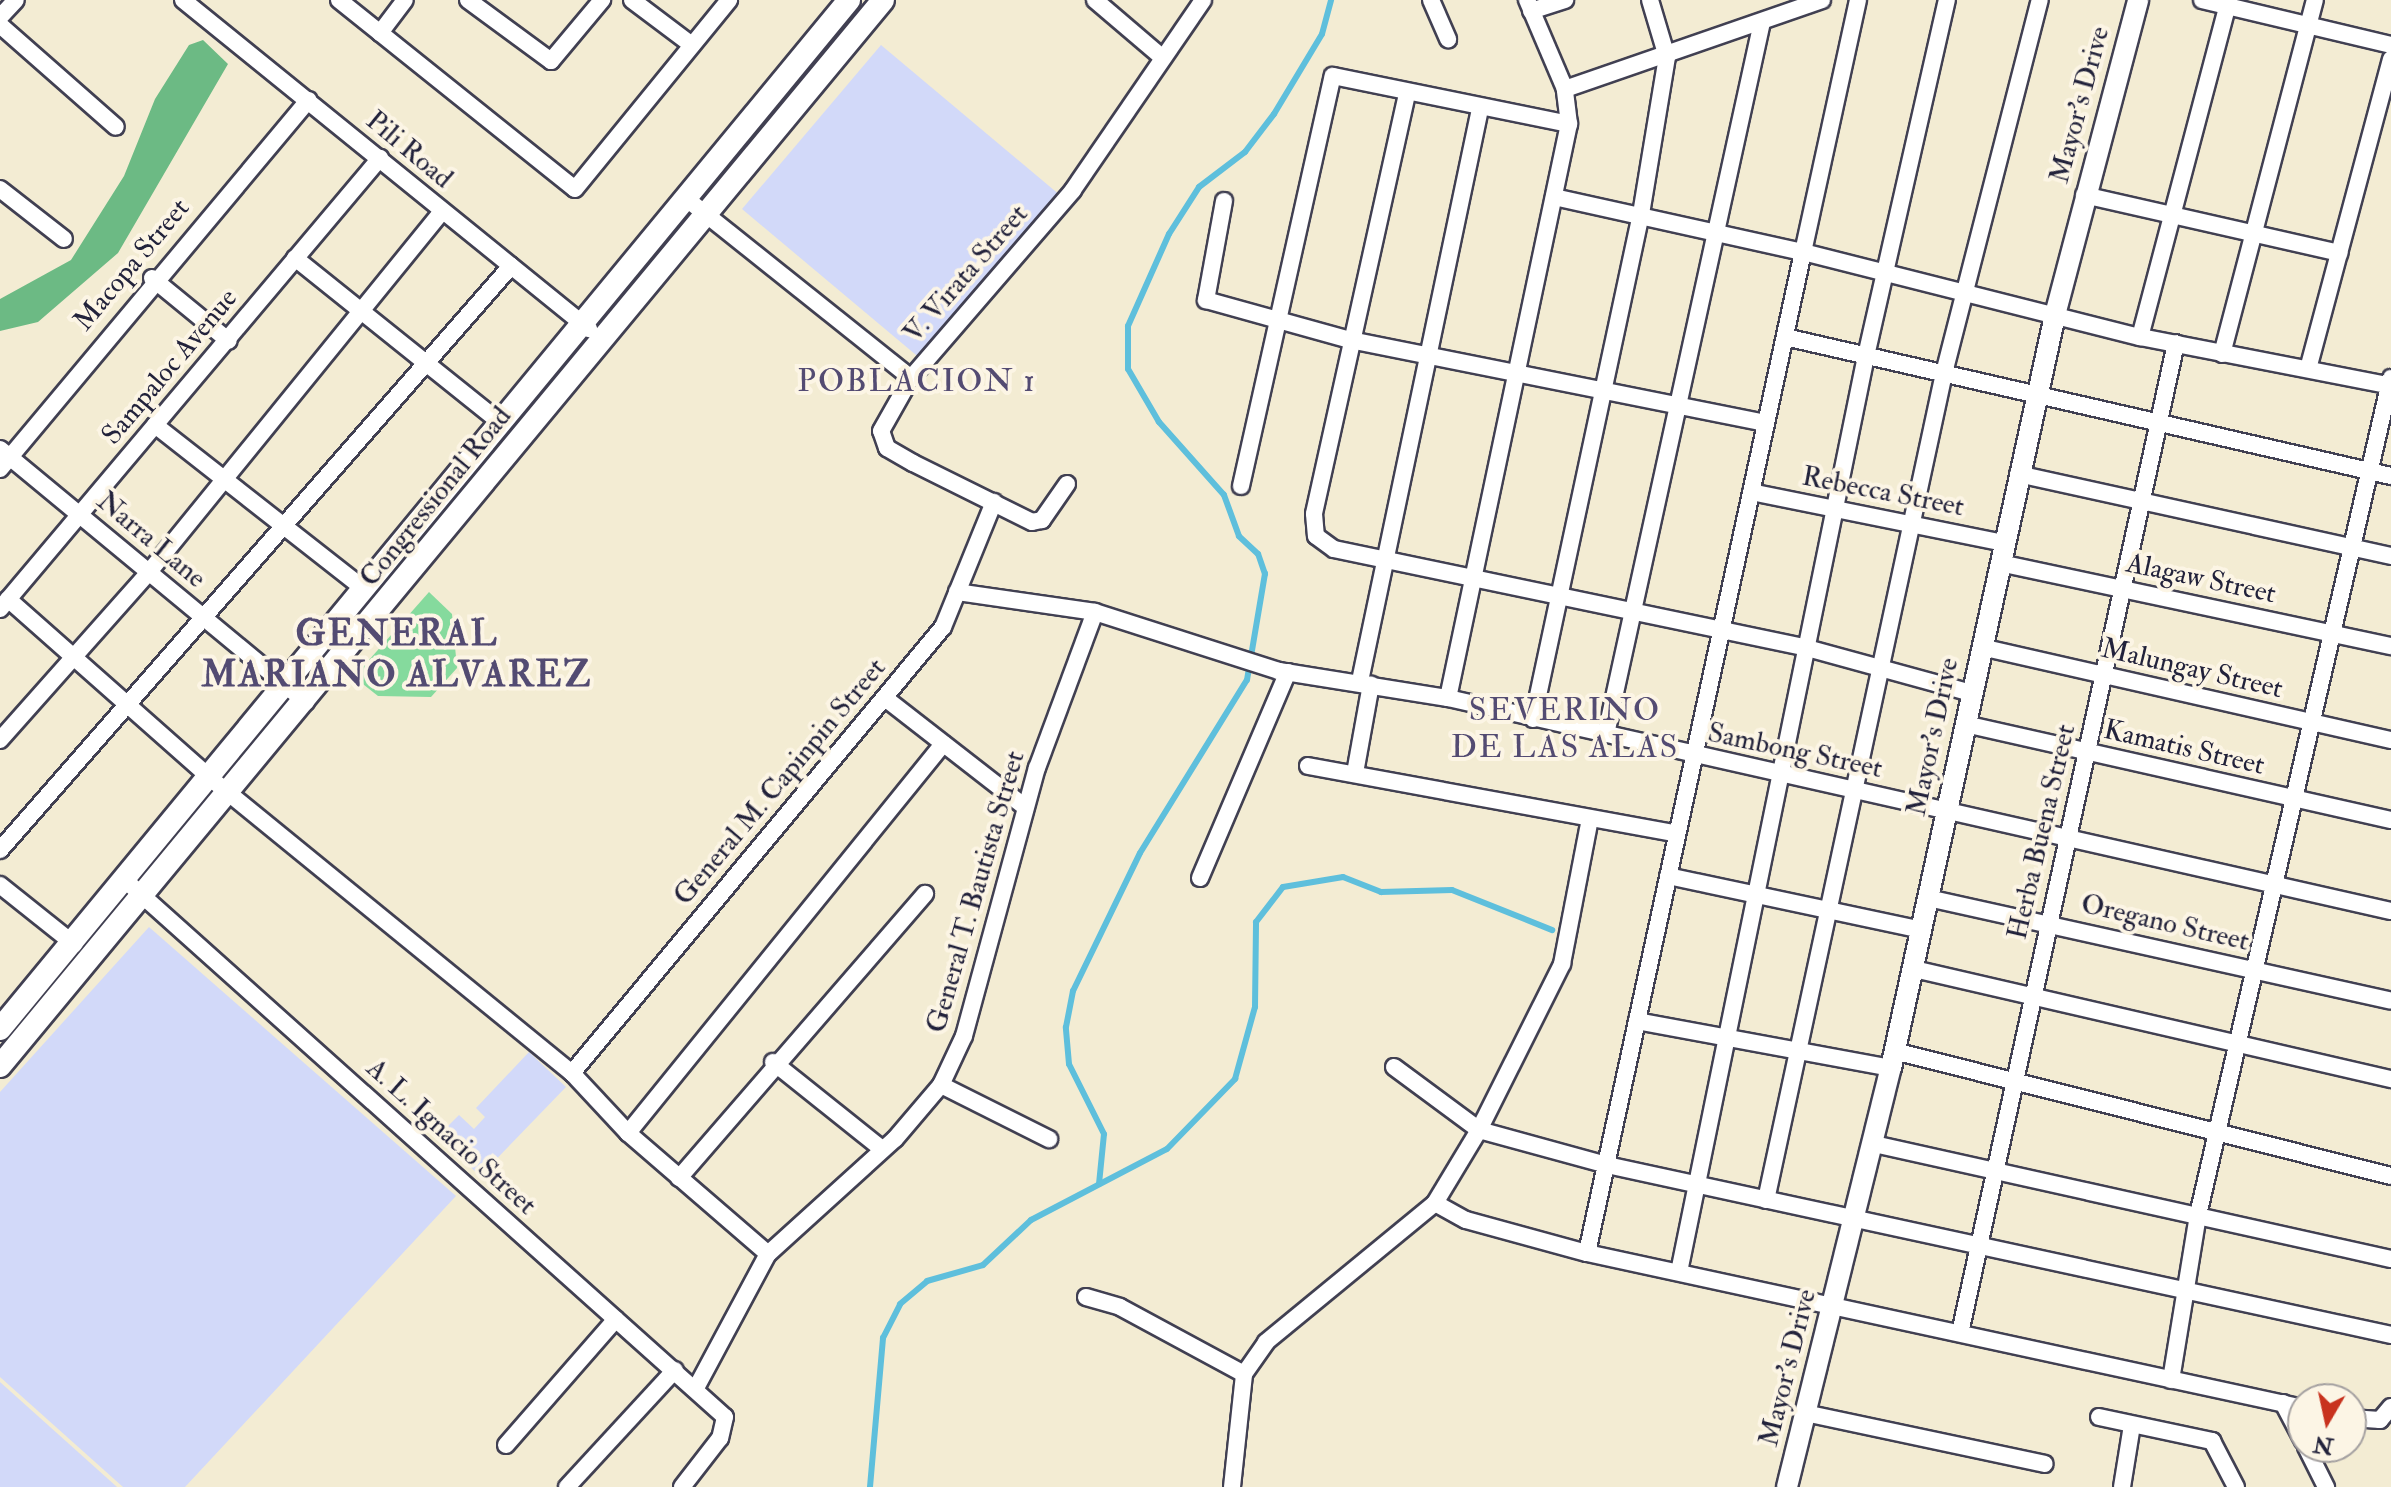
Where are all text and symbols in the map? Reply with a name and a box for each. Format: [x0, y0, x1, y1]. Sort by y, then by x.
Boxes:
street label: Mayor's Drive [2043, 23, 2117, 187]
street label: Pili Road [359, 104, 459, 196]
street label: Macopa Street [67, 192, 197, 338]
street label: V. Virata Street [897, 198, 1035, 350]
street label: Sampaloc Avenue [95, 282, 245, 452]
district label: POBLACION 1 [797, 362, 1037, 400]
street label: Congressional Road [353, 400, 519, 594]
street label: Rebecca Street [1799, 460, 1967, 524]
street label: Narra Lane [90, 485, 212, 595]
street label: Alagaw Street [2123, 547, 2279, 611]
district label: GENERAL MARIANO ALVAREZ [202, 611, 592, 696]
street label: Malungay Street [2098, 632, 2286, 706]
street label: General M. Capinpin Street [667, 652, 893, 912]
street label: Mayor's Drive [1900, 655, 1966, 819]
district label: SEVERINO DE LAS ALAS [1451, 692, 1679, 767]
street label: Kamatis Street [2100, 713, 2268, 783]
street label: Sambong Street [1705, 716, 1885, 786]
street label: Herba Buena Street [2001, 721, 2083, 943]
street label: General T. Bautista Street [920, 747, 1032, 1037]
street label: Oregano Street [2078, 887, 2252, 959]
street label: A. L. Ignacio Street [359, 1052, 543, 1222]
street label: Mayor's Drive [1752, 1286, 1824, 1450]
north arrow [2287, 1383, 2367, 1463]
text: N [2312, 1429, 2335, 1460]

